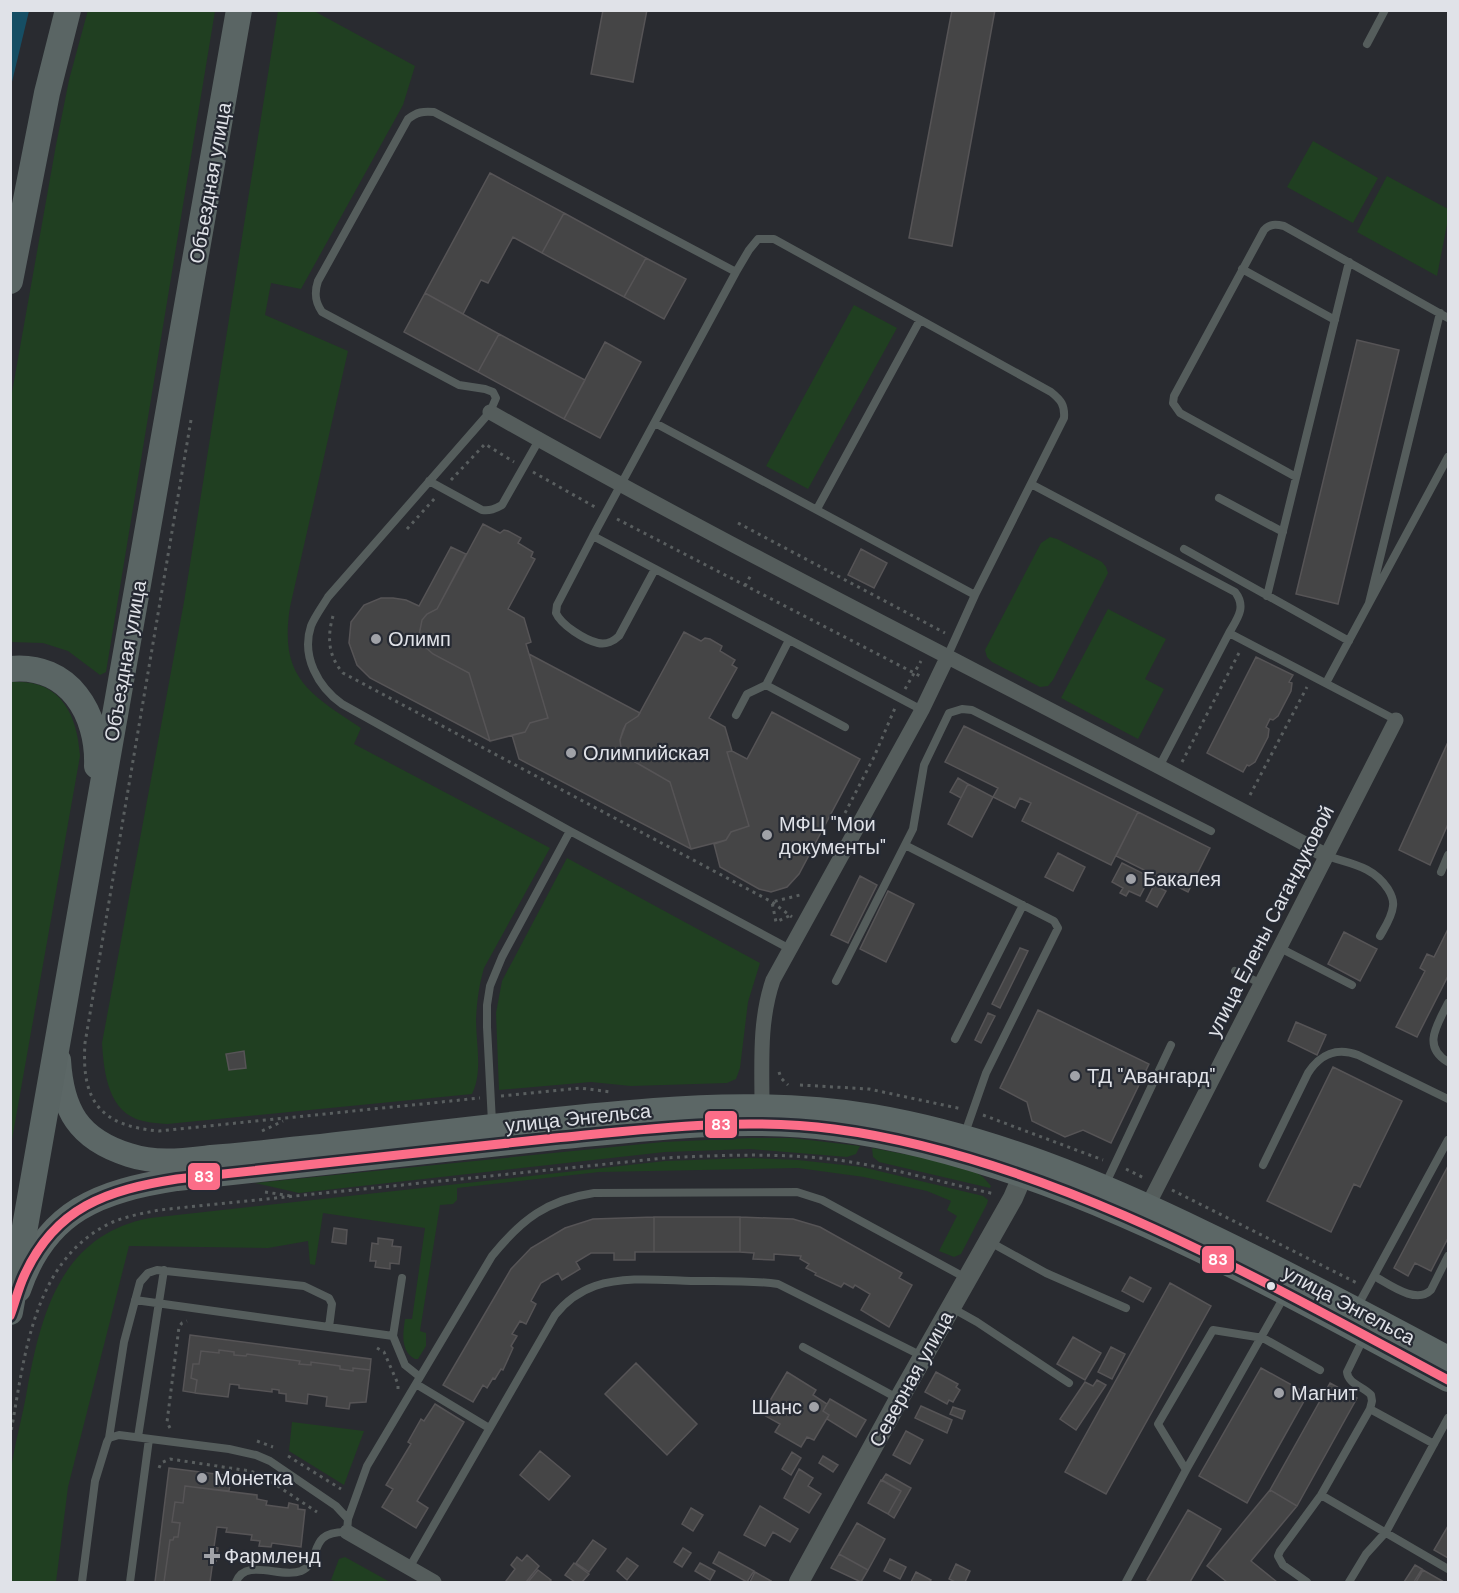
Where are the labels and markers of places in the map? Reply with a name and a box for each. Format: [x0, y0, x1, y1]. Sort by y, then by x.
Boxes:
place label: Олимп [388, 626, 451, 652]
marker: Олимп [369, 632, 383, 646]
place label: Олимпийская [583, 740, 709, 766]
marker: Олимпийская [564, 746, 578, 760]
place label: МФЦ "Мои документы" [779, 811, 886, 860]
marker: МФЦ "Мои документы" [760, 828, 774, 842]
place label: Бакалея [1143, 866, 1221, 892]
marker: Бакалея [1124, 872, 1138, 886]
place label: ТД "Авангард" [1087, 1063, 1215, 1089]
marker: ТД "Авангард" [1068, 1069, 1082, 1083]
unlabelled marker [1265, 1280, 1277, 1292]
place label: Магнит [1291, 1380, 1358, 1406]
marker: Магнит [1272, 1386, 1286, 1400]
place label: Шанс [752, 1394, 802, 1420]
marker: Шанс [807, 1400, 821, 1414]
place label: Монетка [214, 1465, 294, 1491]
marker: Монетка [195, 1471, 209, 1485]
place label: Фармленд [224, 1543, 321, 1569]
marker: Фармленд [205, 1549, 219, 1563]

